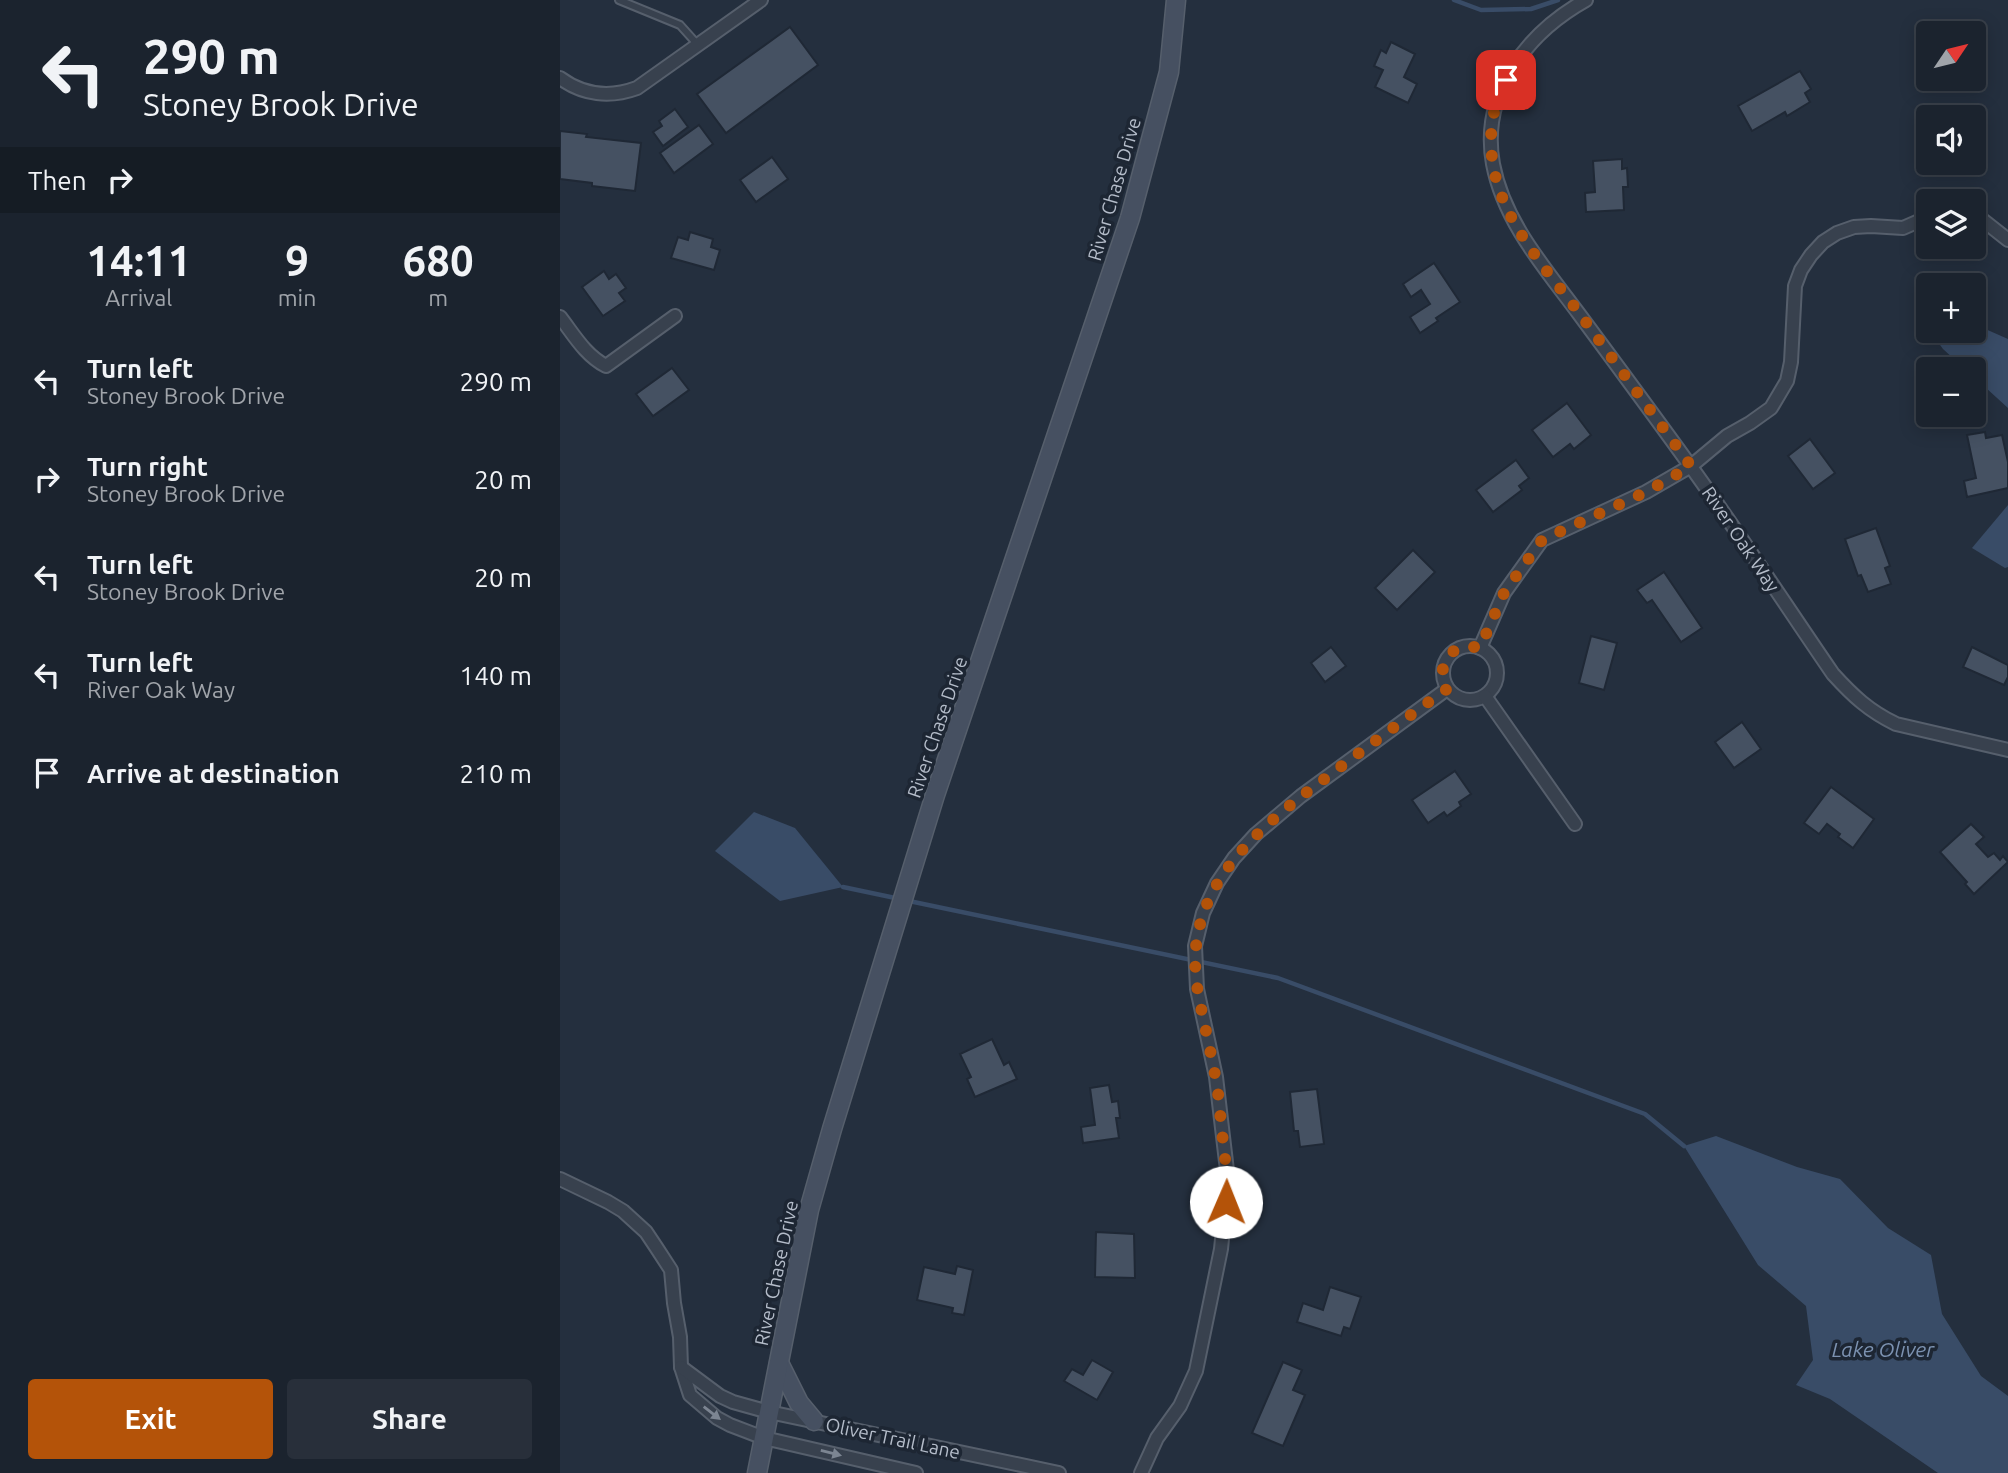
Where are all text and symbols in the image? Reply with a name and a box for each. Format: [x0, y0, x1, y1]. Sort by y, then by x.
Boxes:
north arrow [1916, 21, 1986, 91]
map controls [1916, 21, 1986, 427]
icon: left [28, 28, 119, 119]
text: 290 m [143, 28, 280, 83]
pin [1476, 50, 1536, 110]
icon: arrive [1487, 61, 1525, 99]
text: Stoney Brook Drive [143, 86, 419, 122]
button: sound [1916, 105, 1986, 175]
street label: River Chase Drive [1083, 115, 1145, 263]
icon: right [101, 161, 139, 199]
text: Then [28, 166, 87, 195]
button: layers [1916, 189, 1986, 259]
text: 14:11 [86, 237, 191, 284]
text: 9 [285, 237, 309, 284]
text: 680 [403, 237, 474, 284]
button: + [1916, 273, 1986, 343]
text: Arrival [105, 285, 172, 310]
text: min [278, 285, 316, 310]
text: m [428, 285, 448, 310]
text: Turn left [87, 354, 193, 383]
button: − [1916, 357, 1986, 427]
icon: left [28, 362, 66, 400]
text: 290 m [460, 367, 532, 396]
text: Stoney Brook Drive [87, 383, 285, 408]
text: Turn right [87, 452, 208, 481]
icon: right [28, 460, 66, 498]
text: 20 m [474, 465, 532, 494]
text: Stoney Brook Drive [87, 481, 285, 506]
street label: River Oak Way [1698, 482, 1784, 596]
text: Turn left [87, 550, 193, 579]
icon: left [28, 558, 66, 596]
text: 20 m [474, 563, 532, 592]
text: Stoney Brook Drive [87, 579, 285, 604]
text: Turn left [87, 648, 193, 677]
street label: River Chase Drive [903, 653, 971, 801]
icon: left [28, 656, 66, 694]
text: 140 m [460, 661, 532, 690]
text: River Oak Way [87, 677, 235, 702]
icon: arrive [28, 754, 66, 792]
text: Arrive at destination [87, 759, 340, 788]
text: 210 m [460, 759, 532, 788]
position arrow [1189, 1165, 1263, 1239]
street label: River Chase Drive [750, 1198, 802, 1348]
water label: Lake Oliver [1832, 1337, 1935, 1361]
button: Exit [28, 1379, 273, 1459]
button: Share [287, 1379, 532, 1459]
one-way arrow [703, 1406, 721, 1421]
street label: Oliver Trail Lane [824, 1413, 962, 1463]
one-way arrow [820, 1447, 842, 1458]

